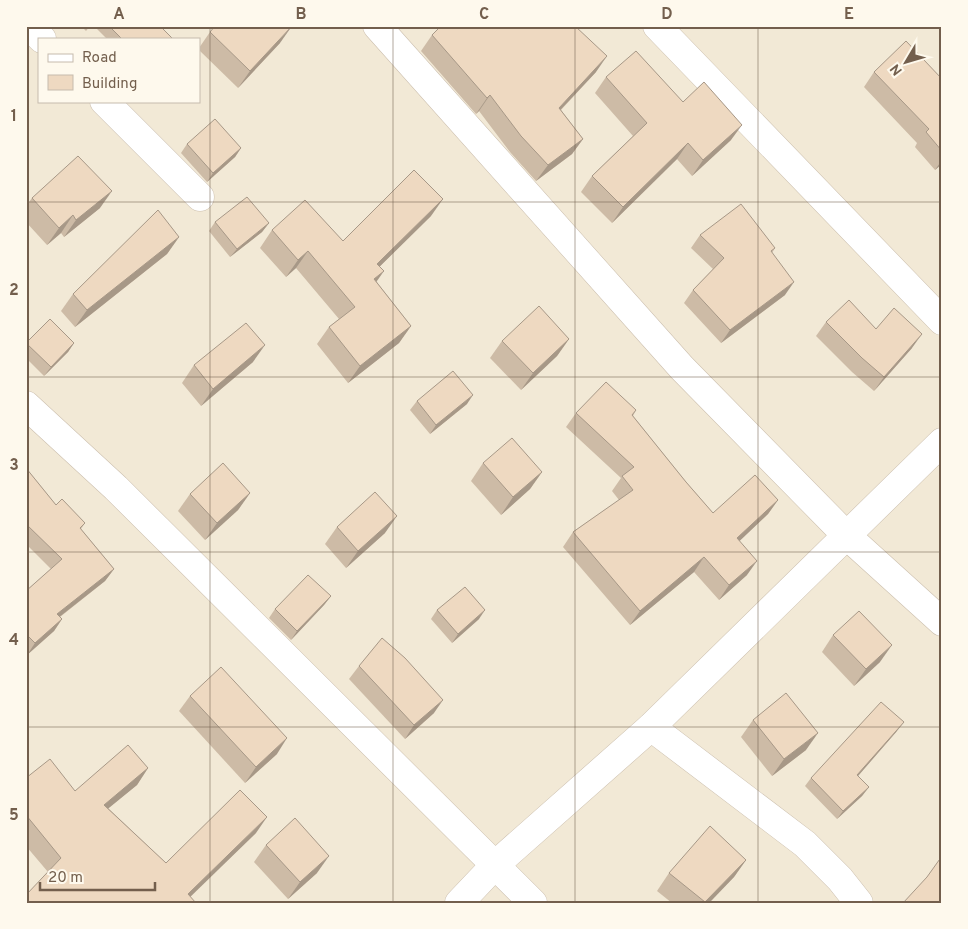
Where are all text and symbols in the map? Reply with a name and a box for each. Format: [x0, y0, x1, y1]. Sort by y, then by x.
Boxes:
text: A [113, 5, 125, 25]
text: B [295, 5, 307, 25]
text: C [479, 5, 489, 25]
text: D [661, 5, 673, 25]
text: E [844, 5, 854, 25]
legend [38, 38, 200, 102]
north arrow [880, 38, 930, 88]
text: Road [82, 49, 117, 68]
text: N [887, 60, 907, 78]
text: Building [82, 75, 137, 94]
text: 1 [11, 107, 17, 127]
text: 2 [9, 281, 19, 301]
text: 3 [9, 456, 19, 476]
text: 4 [9, 631, 19, 651]
text: 5 [9, 806, 19, 826]
scale bar [40, 859, 155, 891]
text: 20 m [48, 869, 83, 888]

